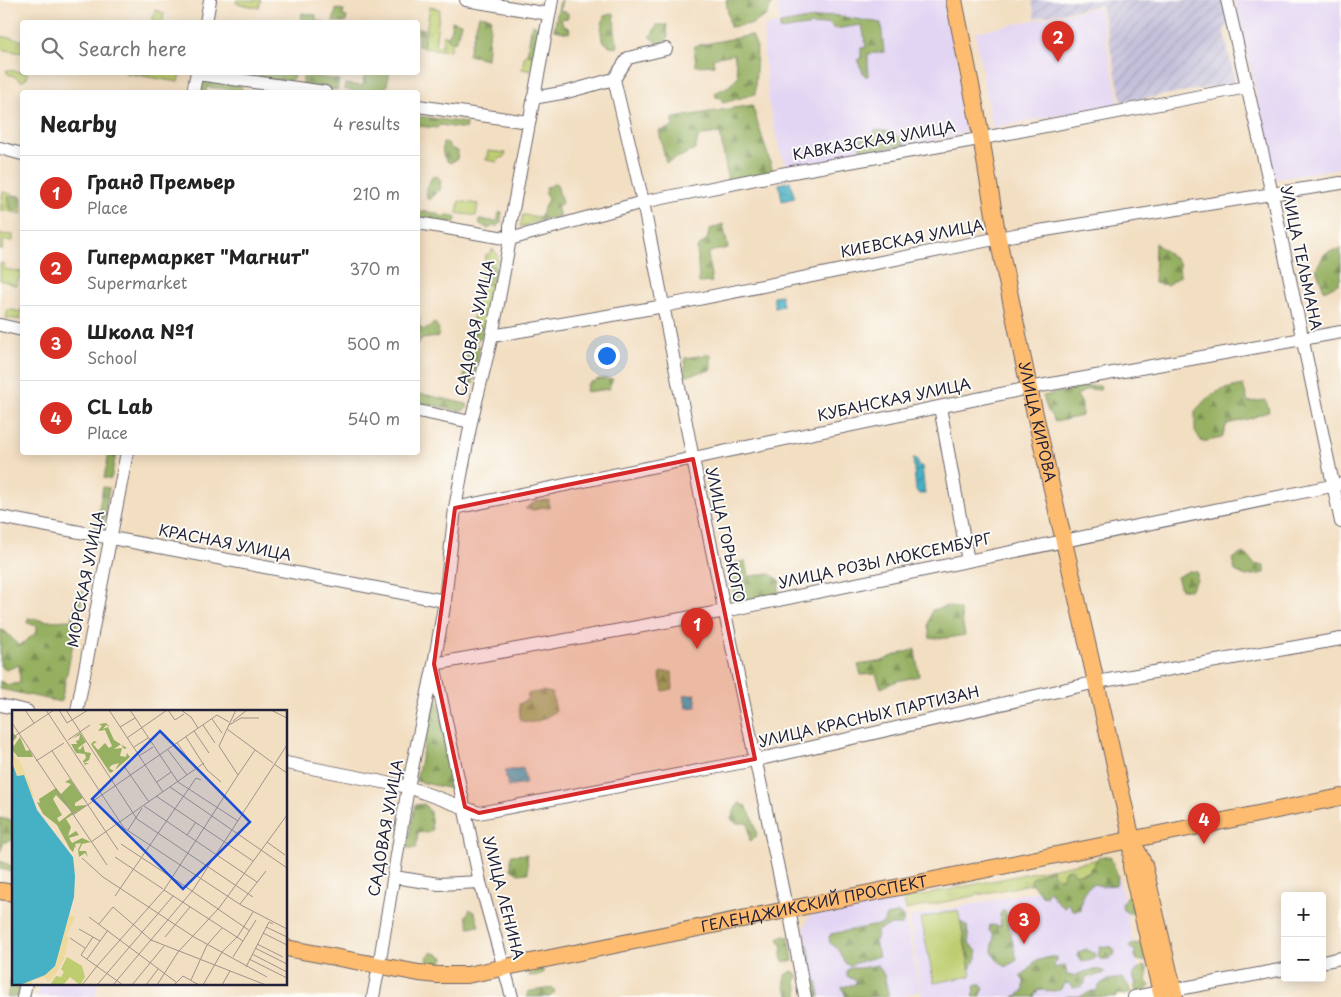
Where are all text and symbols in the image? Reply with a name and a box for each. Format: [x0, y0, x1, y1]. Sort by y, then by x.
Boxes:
search box [20, 20, 420, 75]
pin: 2 [1042, 21, 1074, 62]
icon: search [38, 34, 66, 62]
text: Search here [78, 34, 187, 62]
text: Nearby [40, 107, 117, 139]
text: 4 results [333, 111, 400, 135]
street label: КАВКАЗСКАЯ УЛИЦА [791, 114, 957, 165]
text: Гранд Премьер [87, 167, 235, 195]
text: 1 [52, 181, 60, 205]
text: 210 m [352, 181, 400, 205]
street label: УЛИЦА ТЕЛЬМАНА [1276, 183, 1329, 332]
text: Place [87, 195, 128, 219]
street label: КИЕВСКАЯ УЛИЦА [838, 212, 985, 263]
text: Гипермаркет "Магнит" [87, 242, 310, 270]
text: 2 [50, 256, 62, 280]
text: 370 m [350, 256, 400, 280]
street label: САДОВАЯ УЛИЦА [448, 257, 499, 398]
text: Supermarket [87, 270, 187, 294]
text: Школа №1 [87, 317, 194, 345]
text: 3 [51, 331, 61, 355]
text: 500 m [347, 331, 400, 355]
your location [594, 343, 620, 369]
text: School [87, 345, 137, 369]
street label: УЛИЦА КИРОВА [1014, 359, 1063, 484]
street label: КУБАНСКАЯ УЛИЦА [815, 371, 972, 426]
text: CL Lab [87, 392, 153, 420]
text: 4 [51, 406, 61, 430]
text: 540 m [347, 406, 400, 430]
text: Place [87, 420, 128, 444]
street label: УЛИЦА ГОРЬКОГО [701, 465, 752, 605]
street label: МОРСКАЯ УЛИЦА [60, 508, 109, 649]
street label: КРАСНАЯ УЛИЦА [157, 517, 294, 566]
street label: УЛИЦА РОЗЫ ЛЮКСЕМБУРГ [776, 526, 994, 593]
pin: 1 [681, 608, 713, 649]
street label: УЛИЦА КРАСНЫХ ПАРТИЗАН [756, 679, 981, 752]
inset map [12, 710, 288, 984]
street label: САДОВАЯ УЛИЦА [361, 757, 408, 898]
pin: 4 [1188, 803, 1220, 844]
street label: УЛИЦА ЛЕНИНА [478, 833, 531, 962]
street label: ГЕЛЕНДЖИКСКИЙ ПРОСПЕКТ [699, 868, 930, 937]
map controls [1281, 892, 1326, 982]
button: + [1281, 892, 1326, 937]
pin: 3 [1008, 903, 1040, 944]
button: − [1281, 937, 1326, 982]

